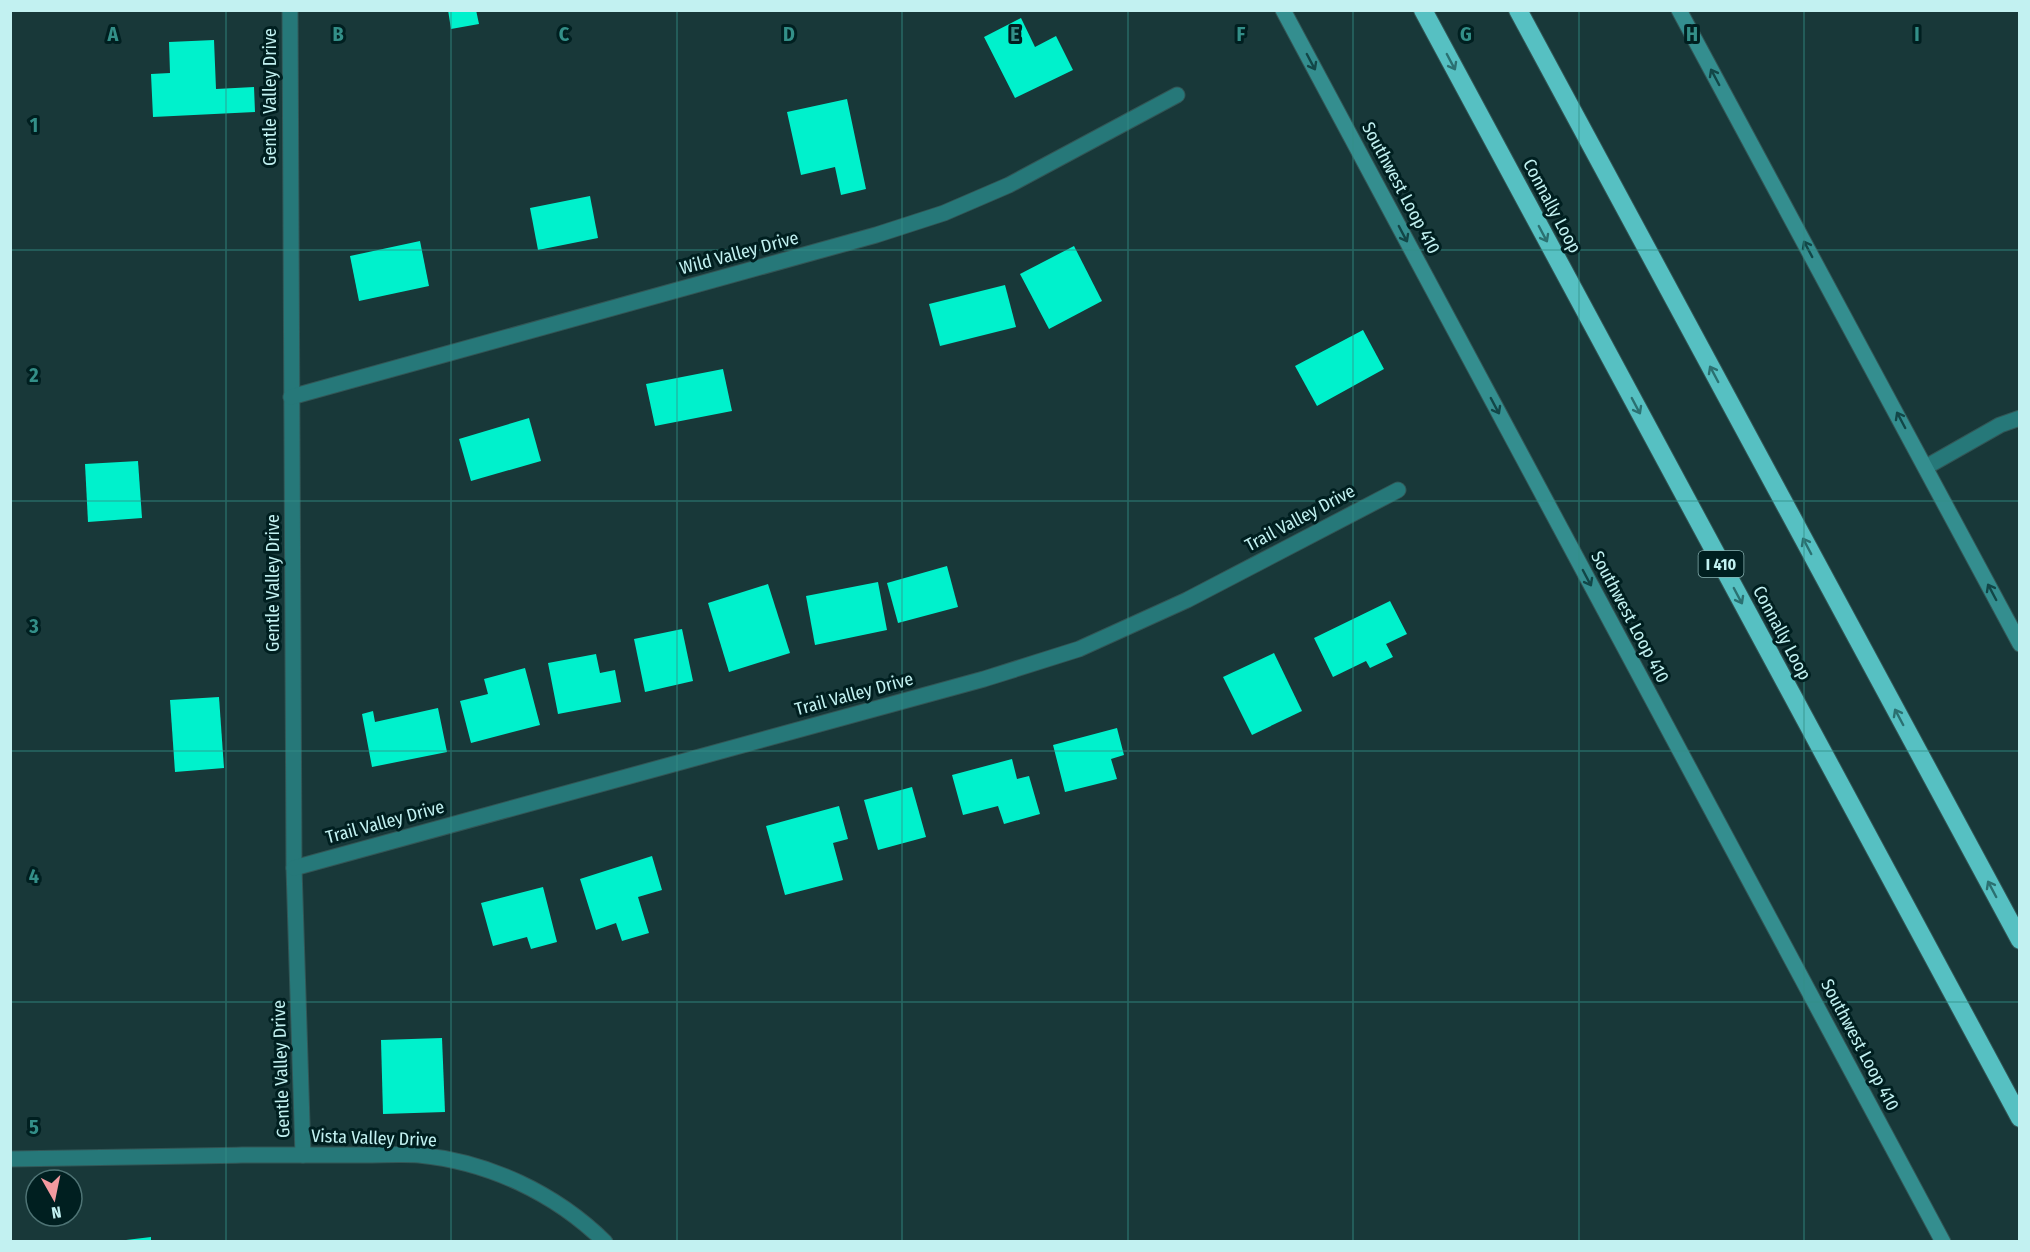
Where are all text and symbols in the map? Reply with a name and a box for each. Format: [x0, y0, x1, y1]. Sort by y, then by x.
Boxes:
text: A [107, 22, 120, 46]
text: B [332, 22, 344, 46]
text: C [559, 22, 570, 46]
text: D [783, 22, 795, 46]
text: E [1010, 22, 1020, 46]
text: F [1237, 22, 1246, 46]
text: G [1460, 22, 1472, 46]
text: H [1686, 22, 1698, 46]
text: I [1914, 22, 1920, 46]
street label: Gentle Valley Drive [259, 28, 281, 166]
one-way arrow [1305, 53, 1317, 70]
one-way arrow [1445, 53, 1457, 70]
one-way arrow [1709, 69, 1720, 87]
text: 1 [30, 113, 38, 137]
street label: Southwest Loop 410 [1357, 118, 1445, 258]
street label: Connally Loop [1518, 155, 1586, 257]
one-way arrow [1397, 225, 1409, 242]
one-way arrow [1537, 225, 1549, 242]
street label: Wild Valley Drive [677, 227, 801, 279]
one-way arrow [1802, 241, 1814, 258]
text: 2 [28, 363, 39, 387]
one-way arrow [1708, 366, 1720, 383]
one-way arrow [1631, 396, 1642, 414]
one-way arrow [1489, 397, 1501, 414]
one-way arrow [1895, 412, 1906, 430]
street label: Trail Valley Drive [1241, 480, 1359, 556]
street label: Gentle Valley Drive [262, 514, 284, 652]
one-way arrow [1801, 537, 1812, 555]
street label: Southwest Loop 410 [1586, 547, 1674, 687]
road number: I 410 [1698, 551, 1744, 577]
one-way arrow [1581, 569, 1593, 586]
street label: Connally Loop [1748, 582, 1816, 684]
one-way arrow [1986, 584, 1997, 602]
one-way arrow [1733, 586, 1744, 604]
text: 3 [28, 614, 39, 638]
street label: Trail Valley Drive [792, 668, 916, 720]
one-way arrow [1893, 709, 1905, 726]
street label: Trail Valley Drive [323, 796, 447, 848]
text: 4 [29, 864, 39, 888]
one-way arrow [1986, 881, 1998, 898]
street label: Southwest Loop 410 [1816, 975, 1904, 1115]
street label: Gentle Valley Drive [268, 1000, 294, 1138]
text: 5 [29, 1115, 39, 1139]
street label: Vista Valley Drive [311, 1125, 437, 1151]
north arrow [24, 1168, 84, 1228]
text: N [50, 1202, 62, 1222]

